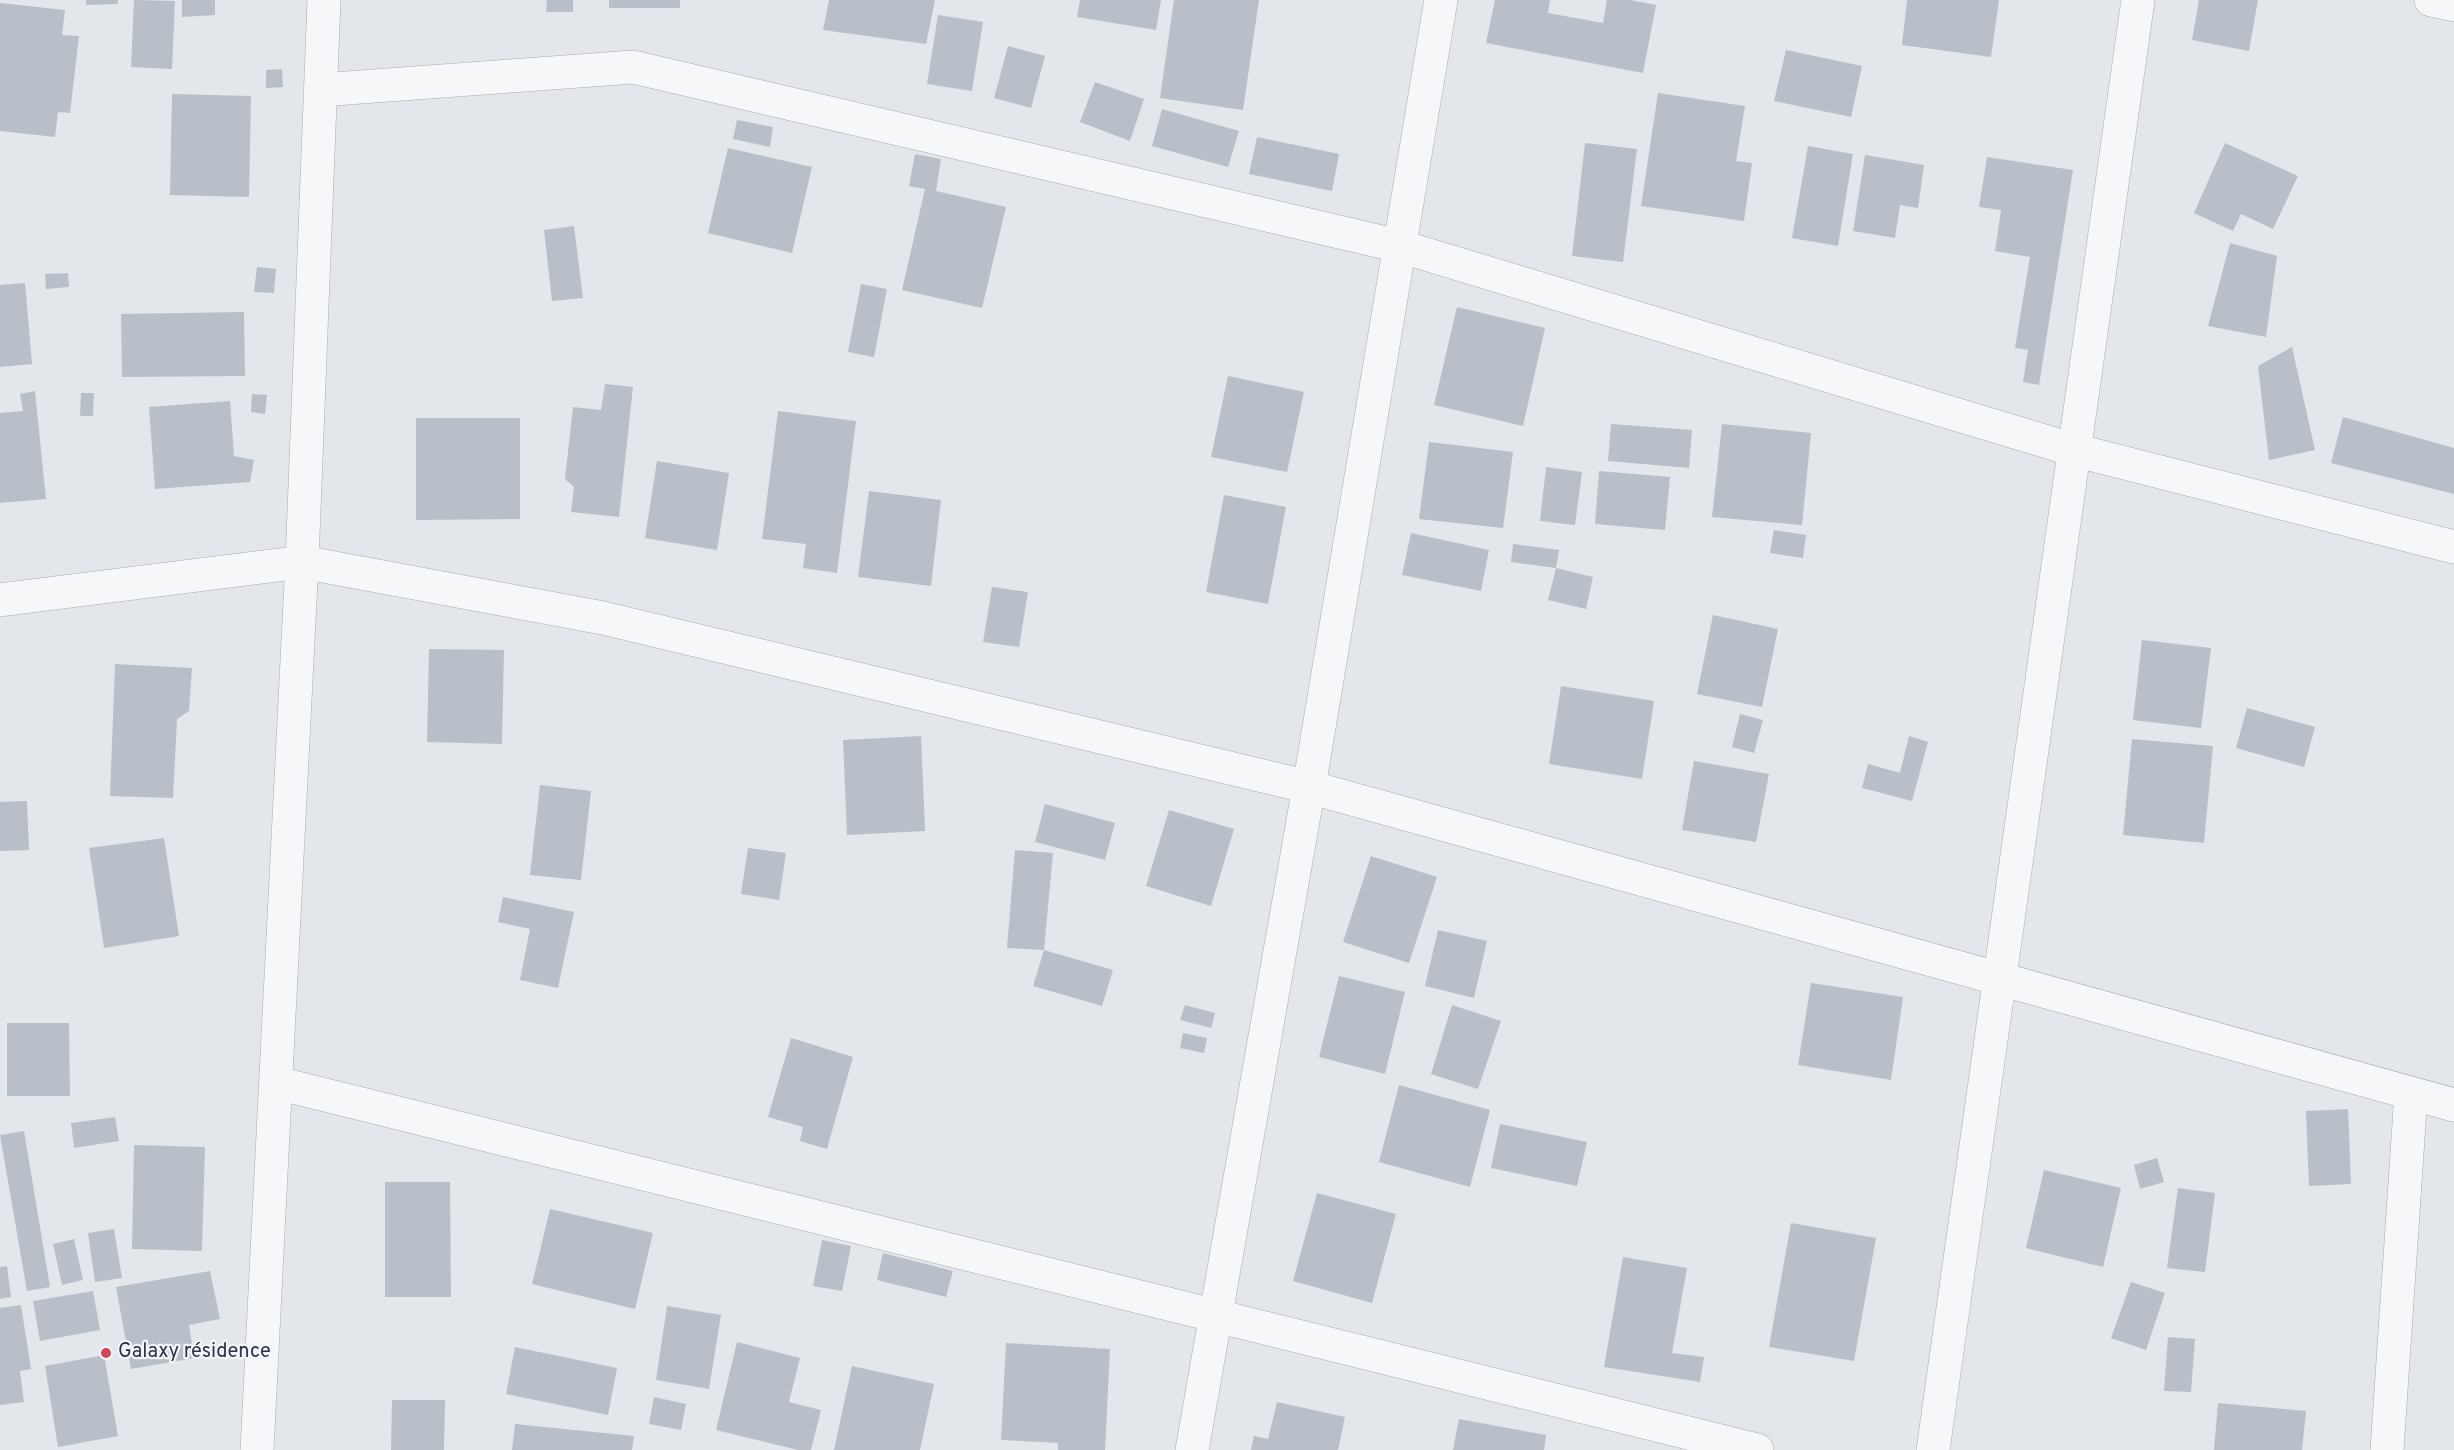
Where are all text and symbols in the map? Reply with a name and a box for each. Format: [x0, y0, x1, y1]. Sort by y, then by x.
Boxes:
place label: Galaxy résidence [118, 1341, 271, 1365]
marker: Galaxy résidence [99, 1346, 113, 1360]

